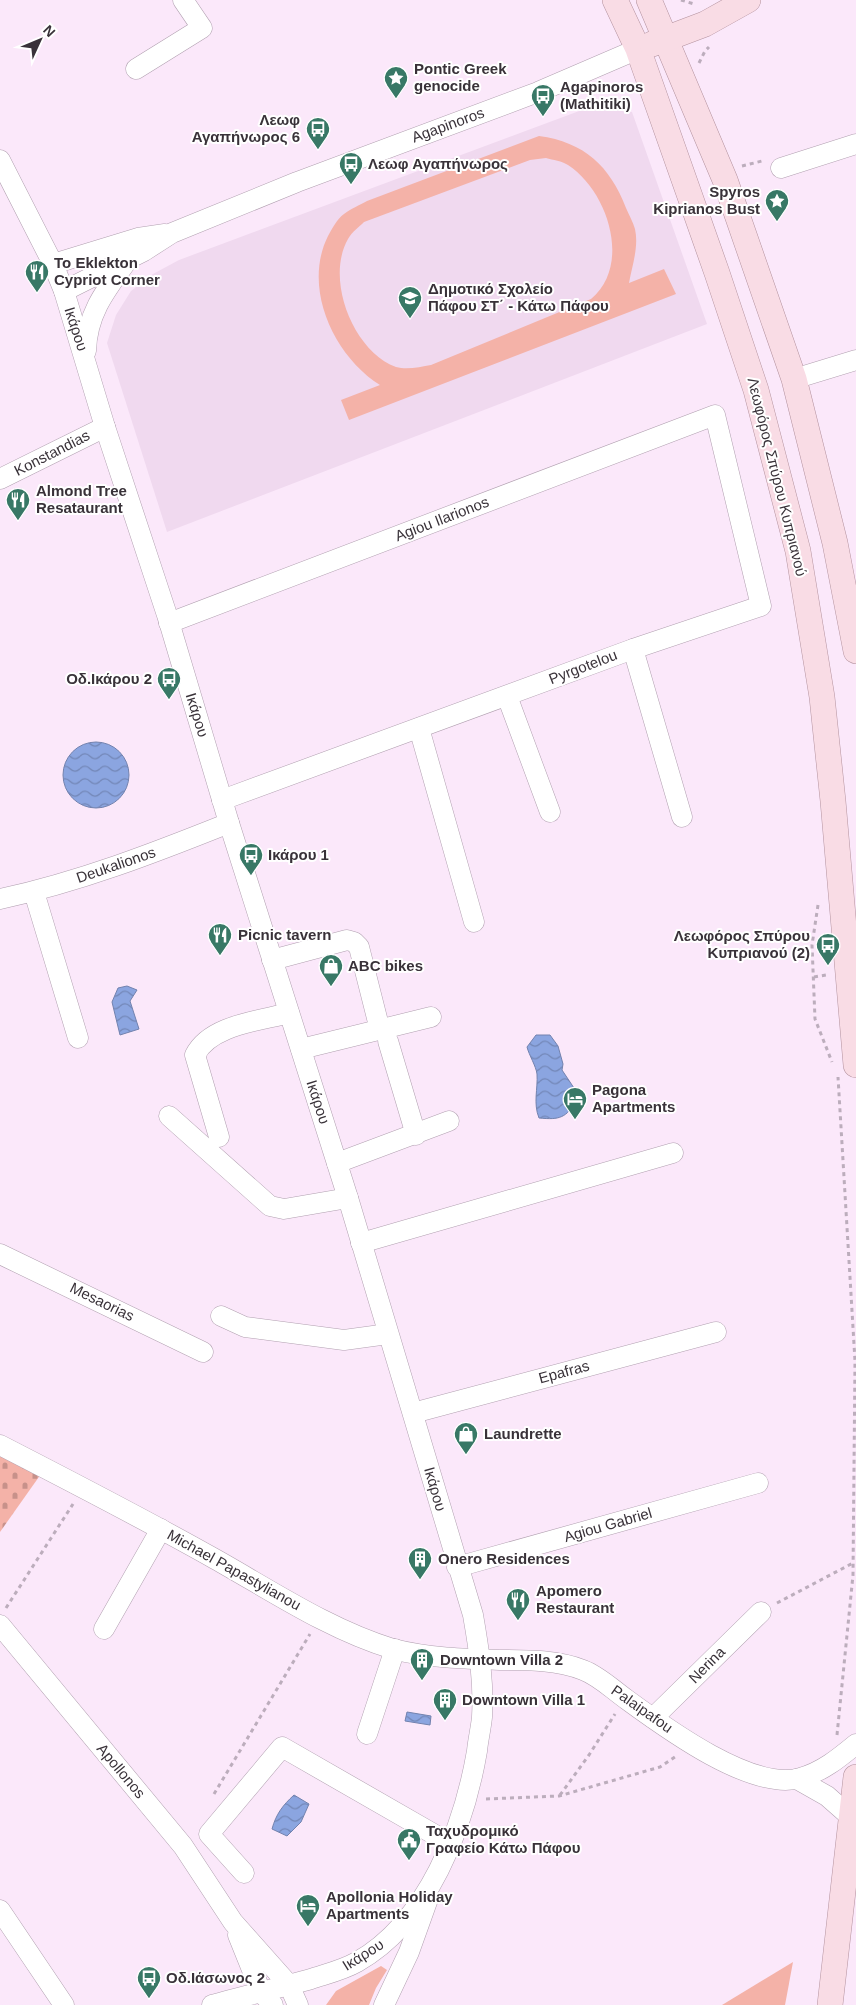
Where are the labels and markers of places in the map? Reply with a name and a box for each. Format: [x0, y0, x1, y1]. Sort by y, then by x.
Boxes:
place label: Pontic Greek genocide [414, 60, 507, 94]
place icon: Pontic Greek genocide [383, 65, 409, 99]
place label: Agapinoros (Mathitiki) [560, 78, 643, 112]
bus stop icon: Agapinoros (Mathitiki) [530, 83, 556, 117]
place label: Λεωφ Αγαπήνωρος 6 [192, 111, 300, 145]
bus stop icon: Λεωφ Αγαπήνωρος 6 [305, 116, 331, 150]
bus stop icon: Λεωφ Αγαπήνωρος [338, 151, 364, 185]
place label: Λεωφ Αγαπήνωρος [368, 155, 508, 172]
place label: Spyros Kiprianos Bust [653, 183, 760, 217]
place icon: Spyros Kiprianos Bust [764, 188, 790, 222]
place label: To Eklekton Cypriot Corner [54, 254, 160, 288]
restaurant icon: To Eklekton Cypriot Corner [24, 259, 50, 293]
place label: Δημοτικό Σχολείο Πάφου ΣΤ΄ - Κάτω Πάφου [428, 280, 609, 314]
school or university icon: Δημοτικό Σχολείο Πάφου ΣΤ΄ - Κάτω Πάφου [397, 285, 423, 319]
place label: Almond Tree Resataurant [36, 482, 127, 516]
restaurant icon: Almond Tree Resataurant [5, 487, 31, 521]
bus stop icon: Οδ.Ικάρου 2 [156, 666, 182, 700]
place label: Οδ.Ικάρου 2 [66, 670, 152, 687]
bus stop icon: Ικάρου 1 [238, 842, 264, 876]
place label: Ικάρου 1 [268, 846, 329, 863]
restaurant icon: Picnic tavern [207, 922, 233, 956]
place label: Picnic tavern [238, 926, 331, 943]
place label: Λεωφόρος Σπύρου Κυπριανού (2) [674, 927, 810, 961]
bus stop icon: Λεωφόρος Σπύρου Κυπριανού (2) [815, 932, 841, 966]
shop icon: ABC bikes [318, 953, 344, 987]
place label: ABC bikes [348, 957, 423, 974]
place label: Pagona Apartments [592, 1081, 675, 1115]
hotel icon: Pagona Apartments [562, 1086, 588, 1120]
shop icon: Laundrette [453, 1421, 479, 1455]
place label: Laundrette [484, 1425, 562, 1442]
building icon: Onero Residences [407, 1546, 433, 1580]
place label: Onero Residences [438, 1550, 570, 1567]
place label: Apomero Restaurant [536, 1582, 614, 1616]
restaurant icon: Apomero Restaurant [505, 1587, 531, 1621]
building icon: Downtown Villa 2 [409, 1647, 435, 1681]
place label: Downtown Villa 2 [440, 1651, 563, 1668]
building icon: Downtown Villa 1 [432, 1687, 458, 1721]
place label: Downtown Villa 1 [462, 1691, 585, 1708]
place label: Ταχυδρομικό Γραφείο Κάτω Πάφου [426, 1822, 581, 1856]
public building icon: Ταχυδρομικό Γραφείο Κάτω Πάφου [396, 1827, 422, 1861]
place label: Apollonia Holiday Apartments [326, 1888, 453, 1922]
hotel icon: Apollonia Holiday Apartments [295, 1893, 321, 1927]
bus stop icon: Οδ.Ιάσωνος 2 [136, 1965, 162, 1999]
place label: Οδ.Ιάσωνος 2 [166, 1969, 265, 1986]

